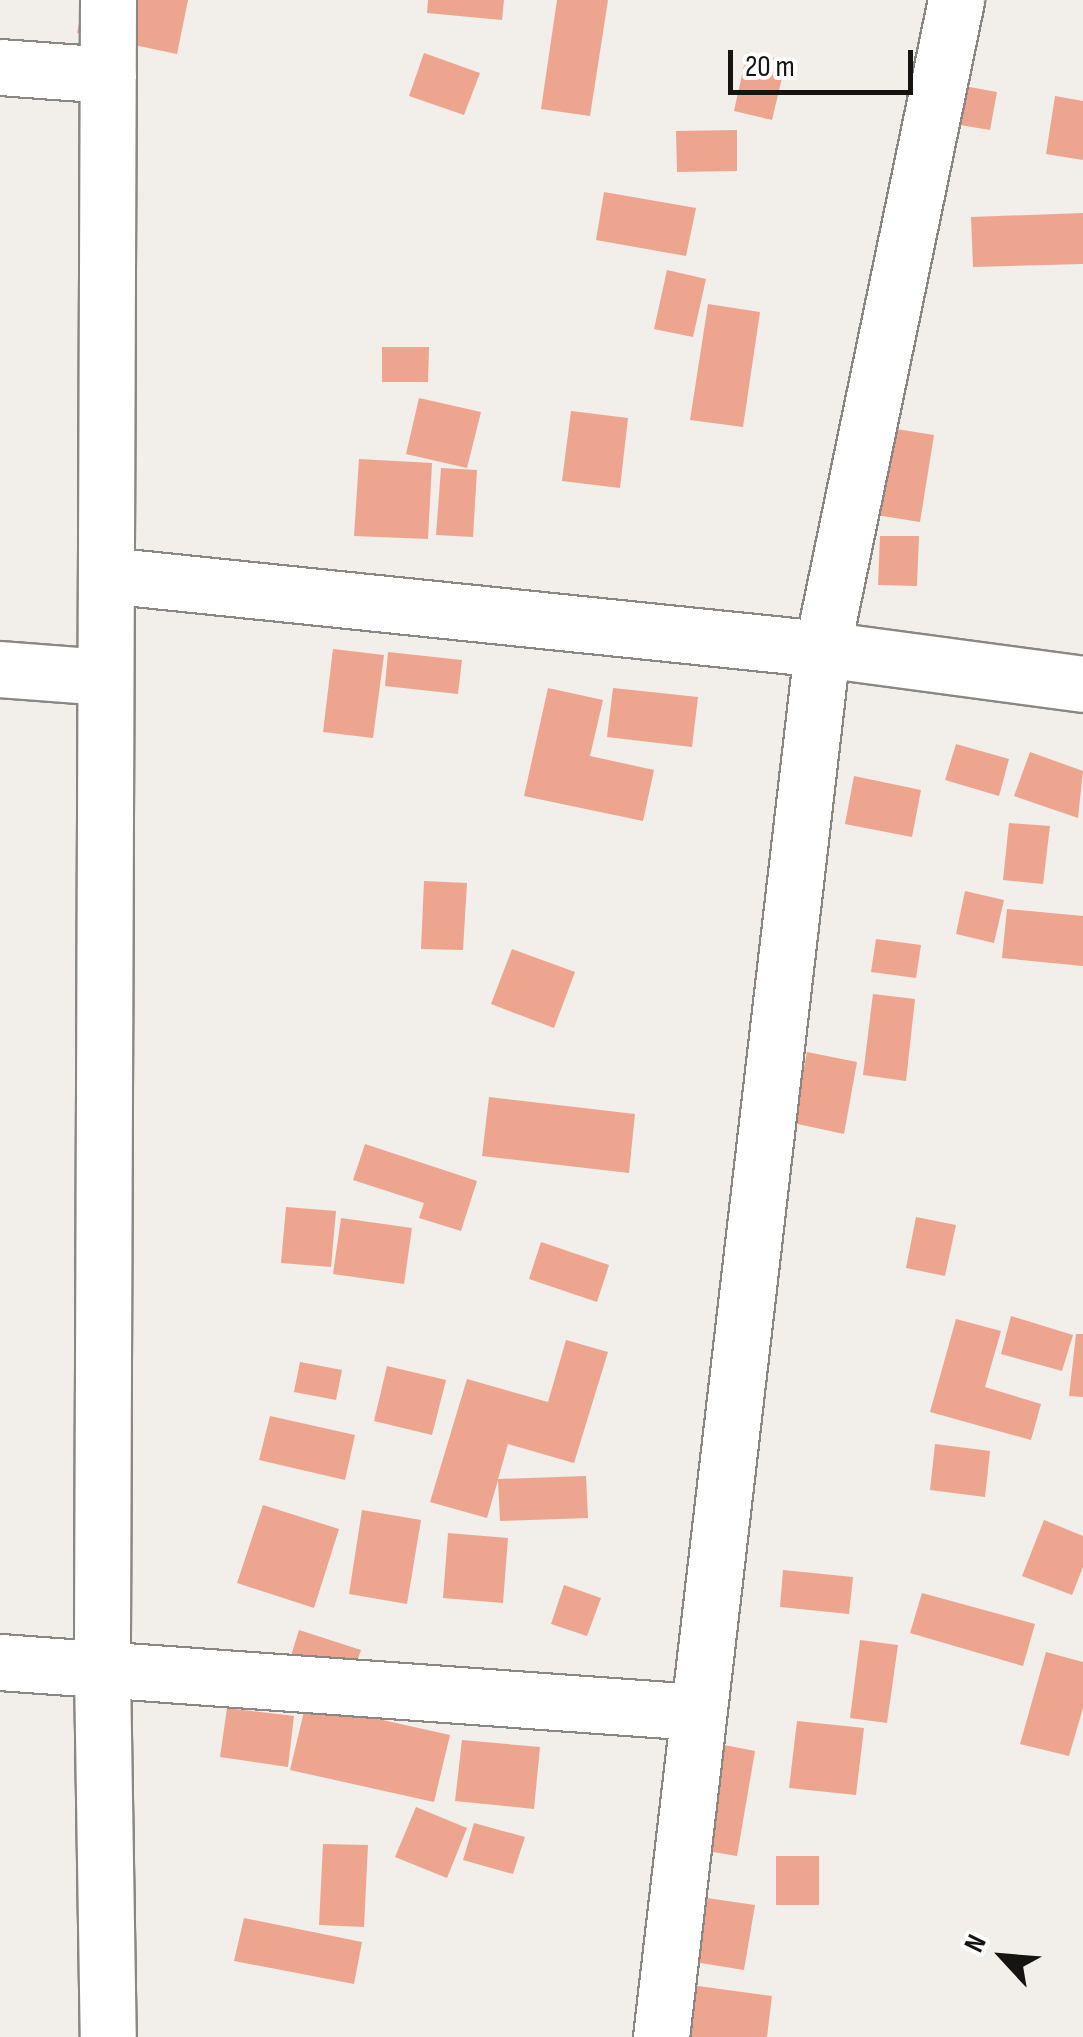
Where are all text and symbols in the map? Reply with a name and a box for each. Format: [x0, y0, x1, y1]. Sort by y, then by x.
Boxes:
scale bar [733, 30, 918, 92]
text: 20 m [745, 49, 795, 85]
north arrow [953, 1907, 1053, 2007]
text: N [957, 1930, 994, 1958]

